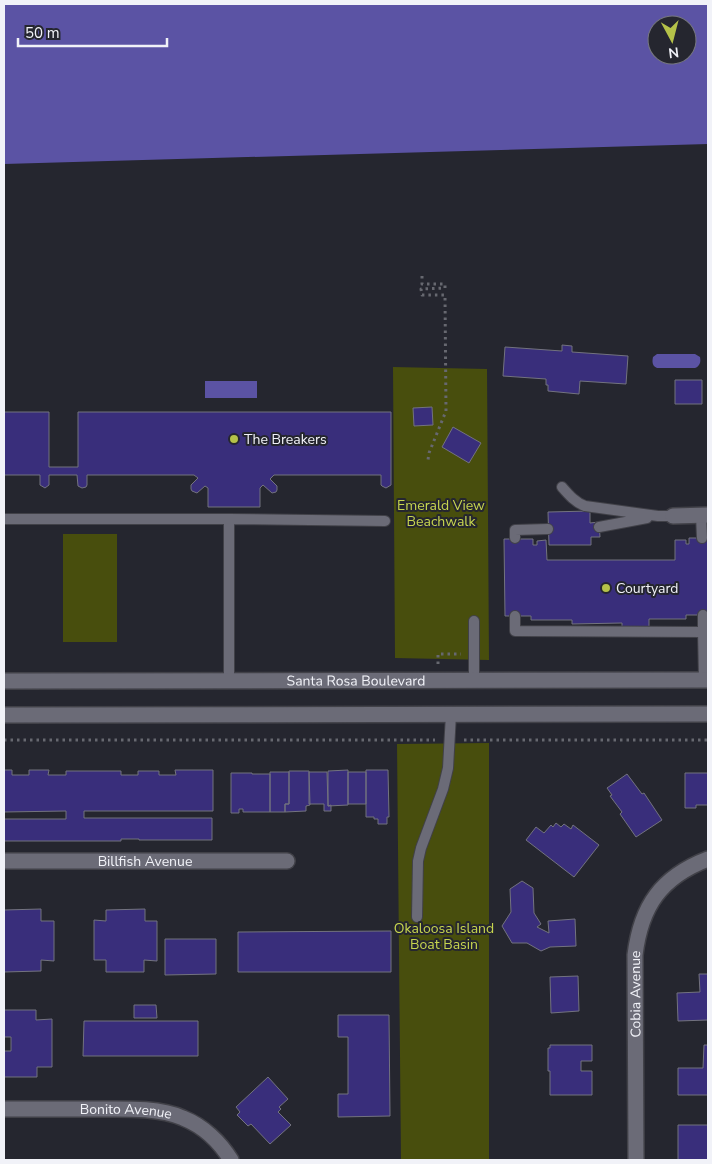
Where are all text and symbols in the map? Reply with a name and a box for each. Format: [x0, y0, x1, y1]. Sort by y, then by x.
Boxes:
scale bar [18, 15, 166, 47]
north arrow [647, 15, 697, 65]
text: 50 m [25, 23, 60, 43]
text: N [667, 42, 680, 62]
place label: The Breakers [244, 430, 327, 449]
marker: The Breakers [228, 433, 240, 445]
park label: Emerald View Beachwalk [397, 496, 485, 531]
place label: Courtyard [616, 579, 679, 598]
marker: Courtyard [600, 582, 612, 594]
street label: Santa Rosa Boulevard [287, 671, 425, 691]
street label: Billfish Avenue [98, 852, 192, 871]
park label: Okaloosa Island Boat Basin [394, 919, 494, 954]
street label: Cobia Avenue [626, 949, 645, 1037]
street label: Bonito Avenue [80, 1100, 174, 1124]

